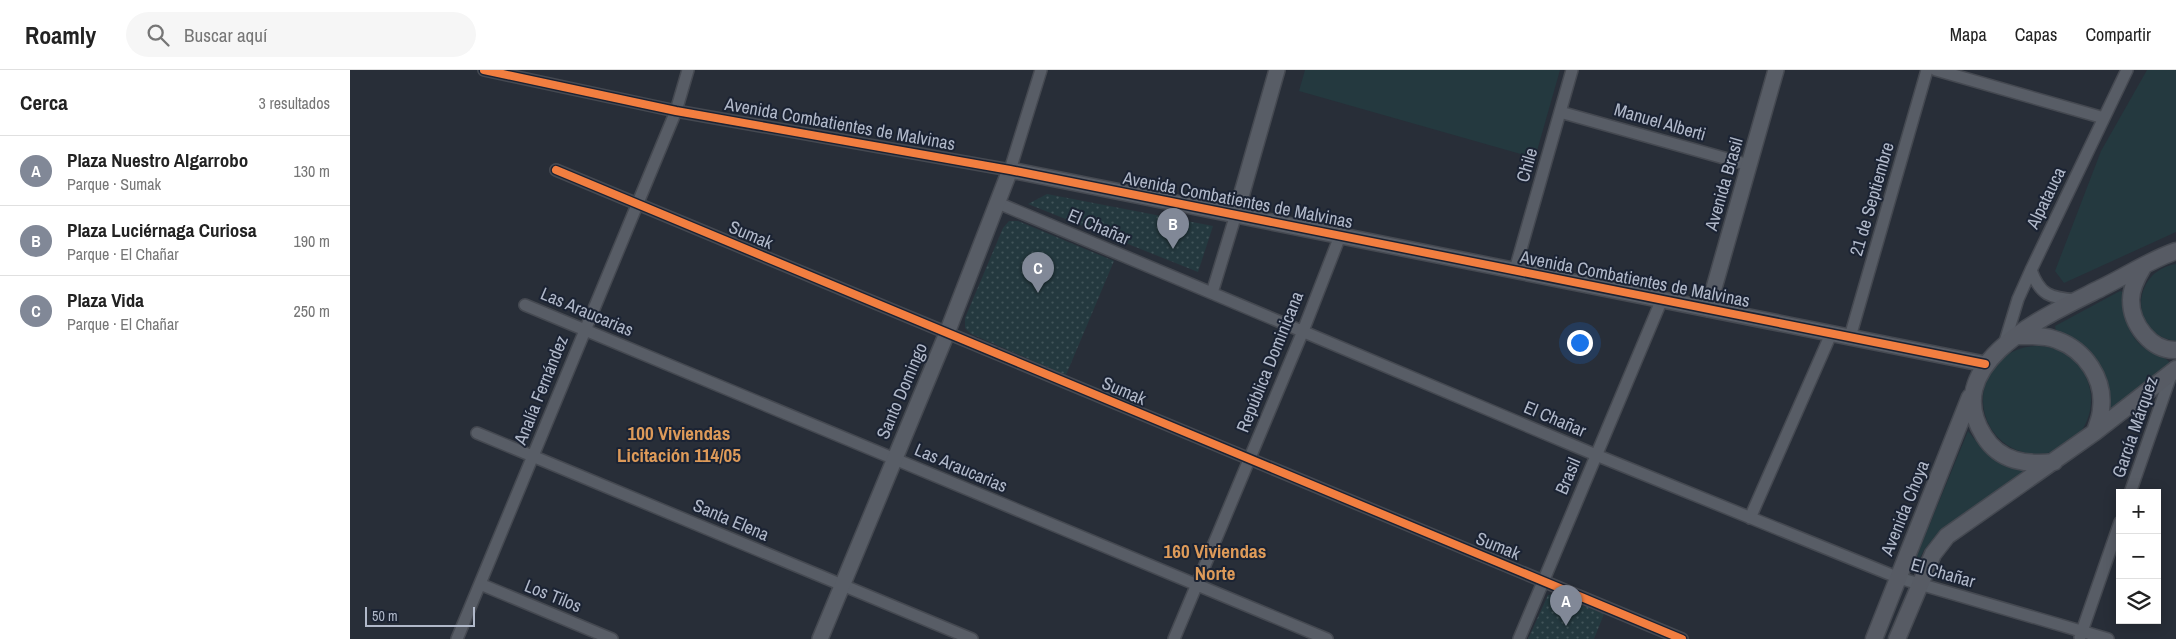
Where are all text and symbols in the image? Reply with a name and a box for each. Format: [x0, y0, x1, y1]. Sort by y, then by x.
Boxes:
search box [126, 12, 476, 57]
text: Roamly [25, 19, 96, 51]
icon: search [144, 21, 172, 49]
text: Buscar aquí [184, 22, 267, 48]
text: Mapa [1950, 22, 1987, 47]
text: Capas [2015, 22, 2057, 47]
text: Compartir [2085, 22, 2151, 47]
text: Cerca [20, 88, 68, 117]
street label: Avenida Combatientes de Malvinas [722, 91, 957, 156]
text: 3 resultados [259, 92, 330, 114]
street label: Manuel Alberti [1611, 96, 1709, 147]
street label: Avenida Brasil [1698, 134, 1749, 234]
street label: 21 de Septiembre [1843, 139, 1900, 259]
street label: Chile [1510, 145, 1543, 185]
text: Plaza Nuestro Algarrobo [67, 147, 248, 173]
text: A [31, 160, 41, 182]
text: 130 m [294, 160, 330, 182]
street label: Alpatauca [2019, 163, 2071, 234]
street label: Avenida Combatientes de Malvinas [1120, 165, 1355, 234]
text: Parque · Sumak [67, 173, 161, 195]
street label: El Chañar [1064, 202, 1134, 251]
pin: B [1157, 208, 1189, 249]
street label: Sumak [725, 214, 778, 255]
text: Plaza Luciérnaga Curiosa [67, 217, 257, 243]
text: B [31, 230, 41, 252]
text: 190 m [294, 230, 330, 252]
text: Parque · El Chañar [67, 243, 179, 265]
street label: Avenida Combatientes de Malvinas [1517, 244, 1752, 313]
pin: C [1022, 252, 1054, 293]
street label: Las Araucarias [537, 281, 637, 342]
text: Plaza Vida [67, 287, 144, 313]
street label: República Dominicana [1230, 288, 1309, 436]
text: C [31, 300, 41, 322]
text: 250 m [294, 300, 330, 322]
text: Parque · El Chañar [67, 313, 179, 335]
your location [1567, 330, 1593, 356]
street label: Analía Fernández [507, 331, 574, 449]
street label: Santo Domingo [870, 339, 933, 443]
street label: Sumak [1098, 370, 1151, 411]
street label: García Márquez [2105, 373, 2164, 481]
street label: El Chañar [1520, 394, 1590, 443]
district label: 100 Viviendas Licitación 114/05 [617, 420, 741, 468]
street label: Las Araucarias [911, 437, 1011, 498]
street label: Brasil [1549, 454, 1586, 498]
street label: Avenida Choya [1874, 456, 1935, 560]
map controls [2116, 489, 2161, 624]
button: + [2116, 489, 2161, 534]
street label: Santa Elena [689, 492, 773, 547]
street label: Sumak [1472, 525, 1525, 566]
button: − [2116, 534, 2161, 579]
district label: 160 Viviendas Norte [1164, 538, 1266, 586]
street label: El Chañar [1908, 551, 1978, 594]
street label: Los Tilos [521, 573, 585, 618]
button: layers [2116, 579, 2161, 624]
pin: A [1550, 585, 1582, 626]
scale bar [365, 604, 475, 627]
text: 50 m [372, 607, 398, 625]

